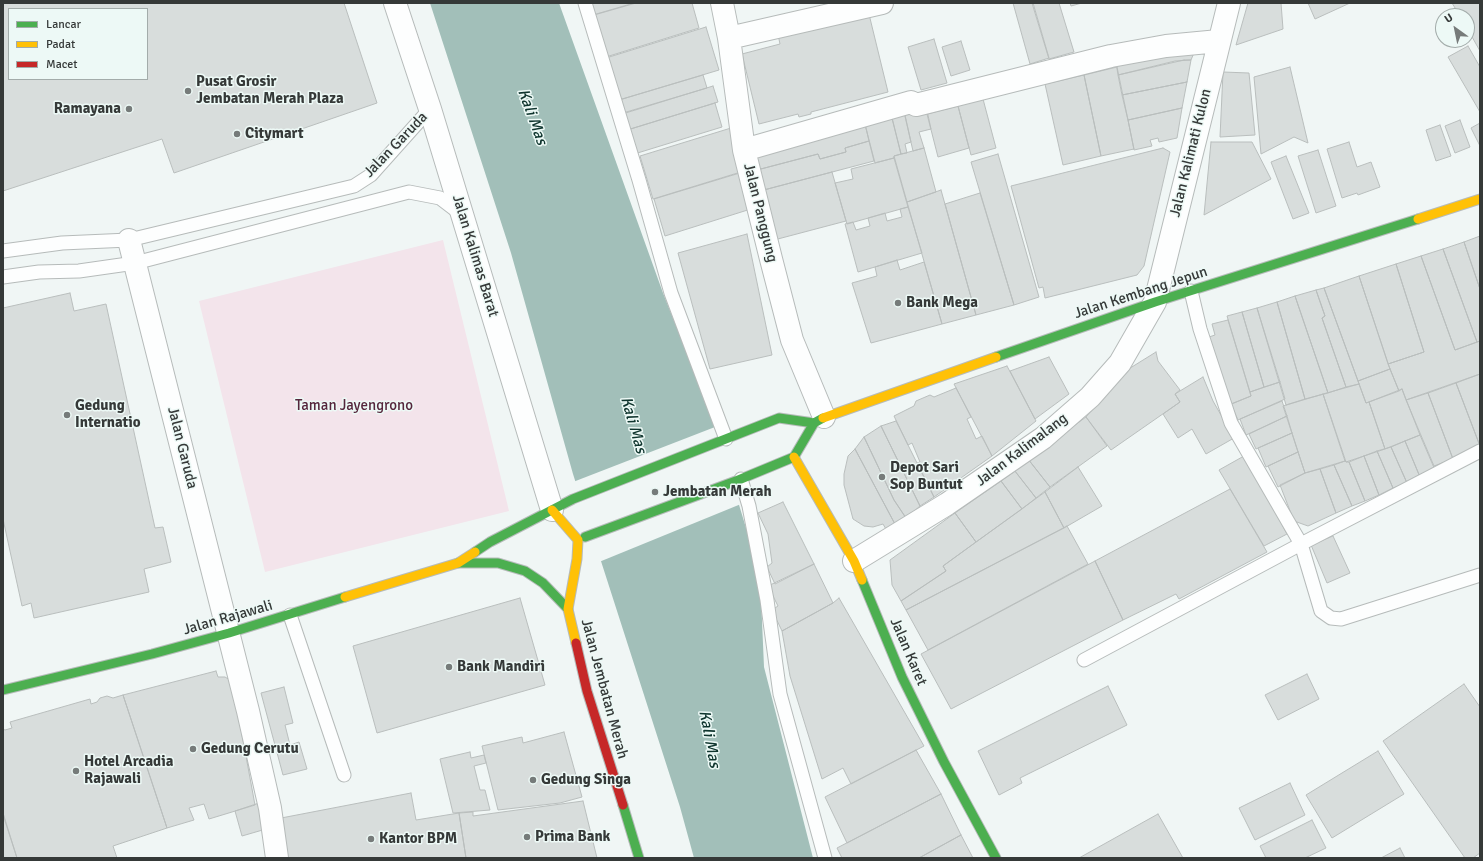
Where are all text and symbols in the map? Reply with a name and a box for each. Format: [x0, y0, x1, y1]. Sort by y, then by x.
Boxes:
legend [8, 8, 148, 80]
north arrow [1435, 8, 1475, 48]
text: U [1442, 11, 1455, 26]
text: Lancar [46, 17, 81, 32]
text: Padat [46, 37, 75, 52]
text: Macet [46, 57, 78, 72]
place label: Pusat Grosir Jembatan Merah Plaza [196, 73, 344, 108]
marker: Pusat Grosir Jembatan Merah Plaza [183, 86, 193, 96]
water label: Kali Mas [513, 86, 551, 148]
street label: Jalan Kalimati Kulon [1166, 87, 1216, 219]
place label: Ramayana [54, 100, 121, 118]
marker: Ramayana [124, 104, 134, 114]
street label: Jalan Garuda [360, 109, 432, 181]
place label: Citymart [245, 125, 304, 143]
marker: Citymart [232, 129, 242, 139]
street label: Jalan Panggung [739, 162, 781, 264]
street label: Jalan Kalimas Barat [448, 193, 502, 319]
street label: Jalan Kembang Jepun [1072, 263, 1210, 323]
place label: Bank Mega [906, 294, 978, 312]
marker: Bank Mega [893, 298, 903, 308]
water label: Kali Mas [616, 394, 650, 456]
place label: Gedung Internatio [75, 397, 141, 432]
park label: Taman Jayengrono [295, 397, 413, 415]
street label: Jalan Garuda [163, 405, 201, 491]
marker: Gedung Internatio [62, 410, 72, 420]
street label: Jalan Kalimalang [973, 410, 1071, 490]
place label: Depot Sari Sop Buntut [890, 459, 963, 494]
marker: Depot Sari Sop Buntut [877, 472, 887, 482]
place label: Jembatan Merah [663, 483, 772, 501]
marker: Jembatan Merah [650, 487, 660, 497]
street label: Jalan Rajawali [181, 597, 275, 639]
street label: Jalan Karet [886, 615, 930, 689]
street label: Jalan Jembatan Merah [577, 617, 631, 761]
place label: Bank Mandiri [457, 658, 545, 676]
marker: Bank Mandiri [444, 662, 454, 672]
water label: Kali Mas [694, 709, 724, 769]
place label: Gedung Cerutu [201, 740, 299, 758]
marker: Gedung Cerutu [188, 744, 198, 754]
place label: Hotel Arcadia Rajawali [84, 753, 173, 788]
marker: Hotel Arcadia Rajawali [71, 766, 81, 776]
place label: Gedung Singa [541, 771, 631, 789]
marker: Gedung Singa [528, 775, 538, 785]
place label: Prima Bank [535, 828, 610, 846]
place label: Kantor BPM [379, 830, 457, 848]
marker: Prima Bank [522, 832, 532, 842]
marker: Kantor BPM [366, 834, 376, 844]

